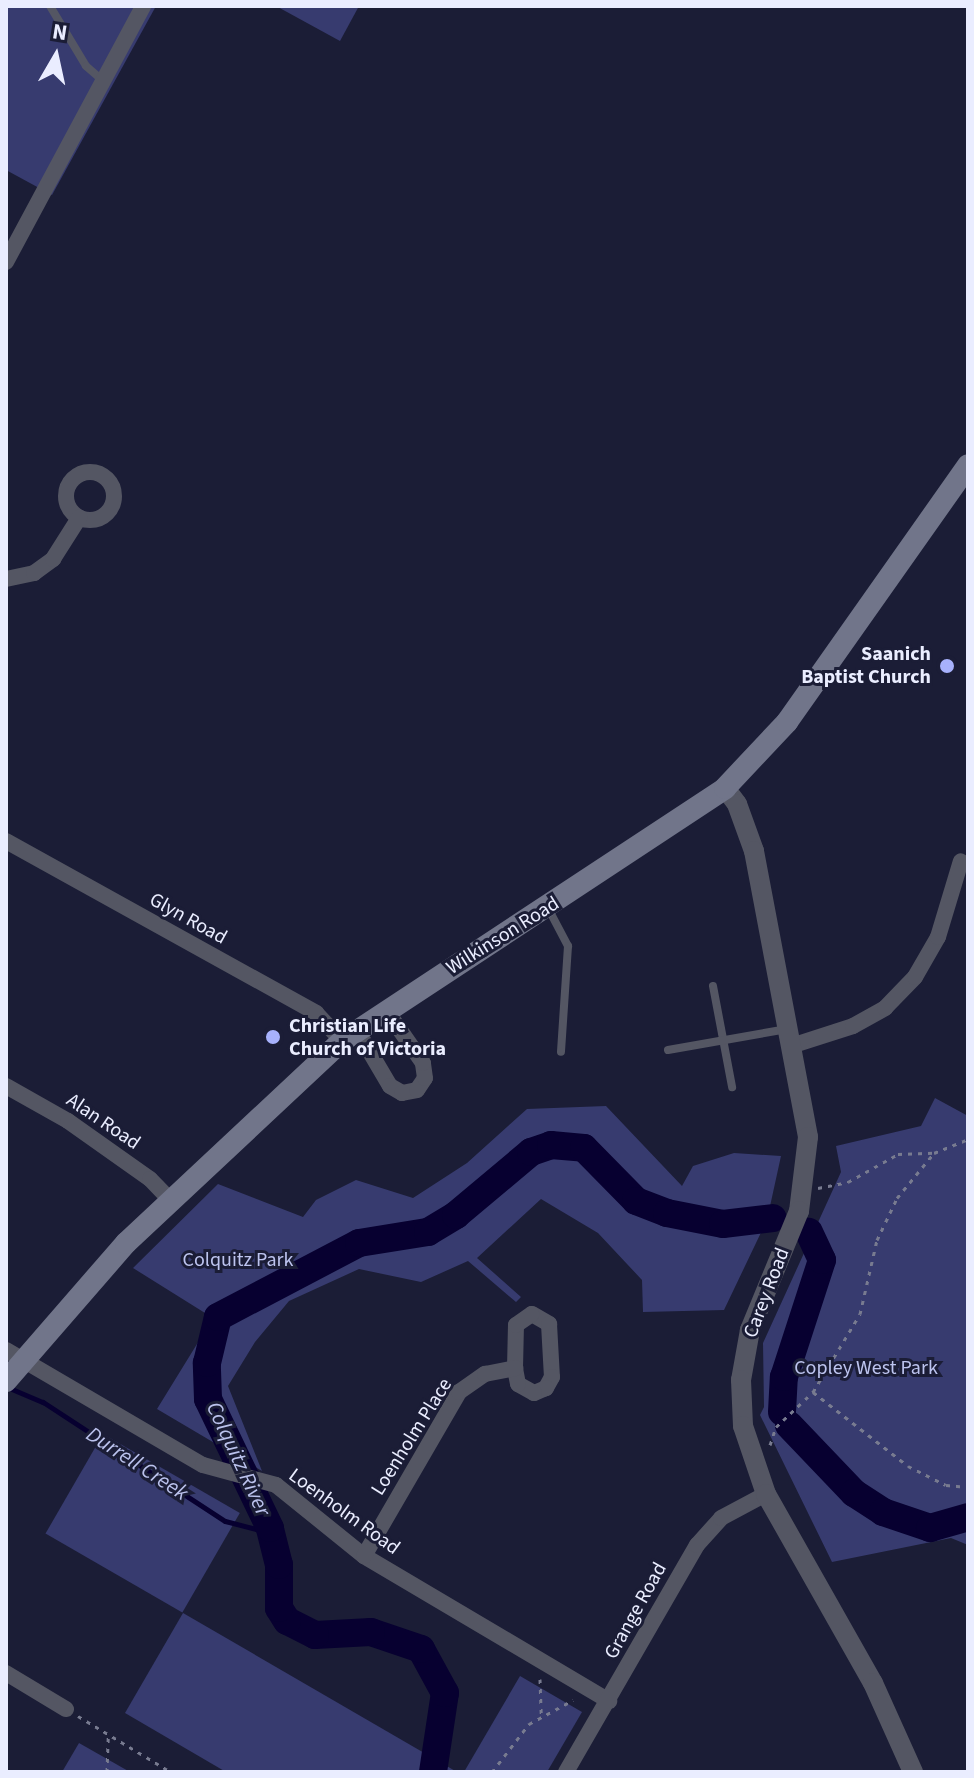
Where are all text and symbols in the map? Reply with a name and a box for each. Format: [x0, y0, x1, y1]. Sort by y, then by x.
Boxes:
text: N [50, 15, 69, 49]
north arrow [16, 16, 96, 96]
place label: Saanich Baptist Church [801, 642, 931, 689]
marker: Saanich Baptist Church [938, 657, 956, 675]
street label: Glyn Road [145, 888, 231, 950]
street label: Wilkinson Road [442, 892, 564, 980]
place label: Christian Life Church of Victoria [289, 1014, 446, 1061]
marker: Christian Life Church of Victoria [264, 1028, 282, 1046]
street label: Alan Road [62, 1089, 144, 1155]
street label: Carey Road [739, 1245, 795, 1341]
park label: Colquitz Park [183, 1248, 293, 1272]
park label: Copley West Park [794, 1356, 938, 1380]
street label: Loenholm Place [366, 1374, 458, 1500]
water label: Colquitz River [200, 1398, 276, 1520]
water label: Durrell Creek [81, 1421, 193, 1507]
street label: Loenholm Road [284, 1464, 404, 1560]
street label: Grange Road [600, 1559, 672, 1663]

